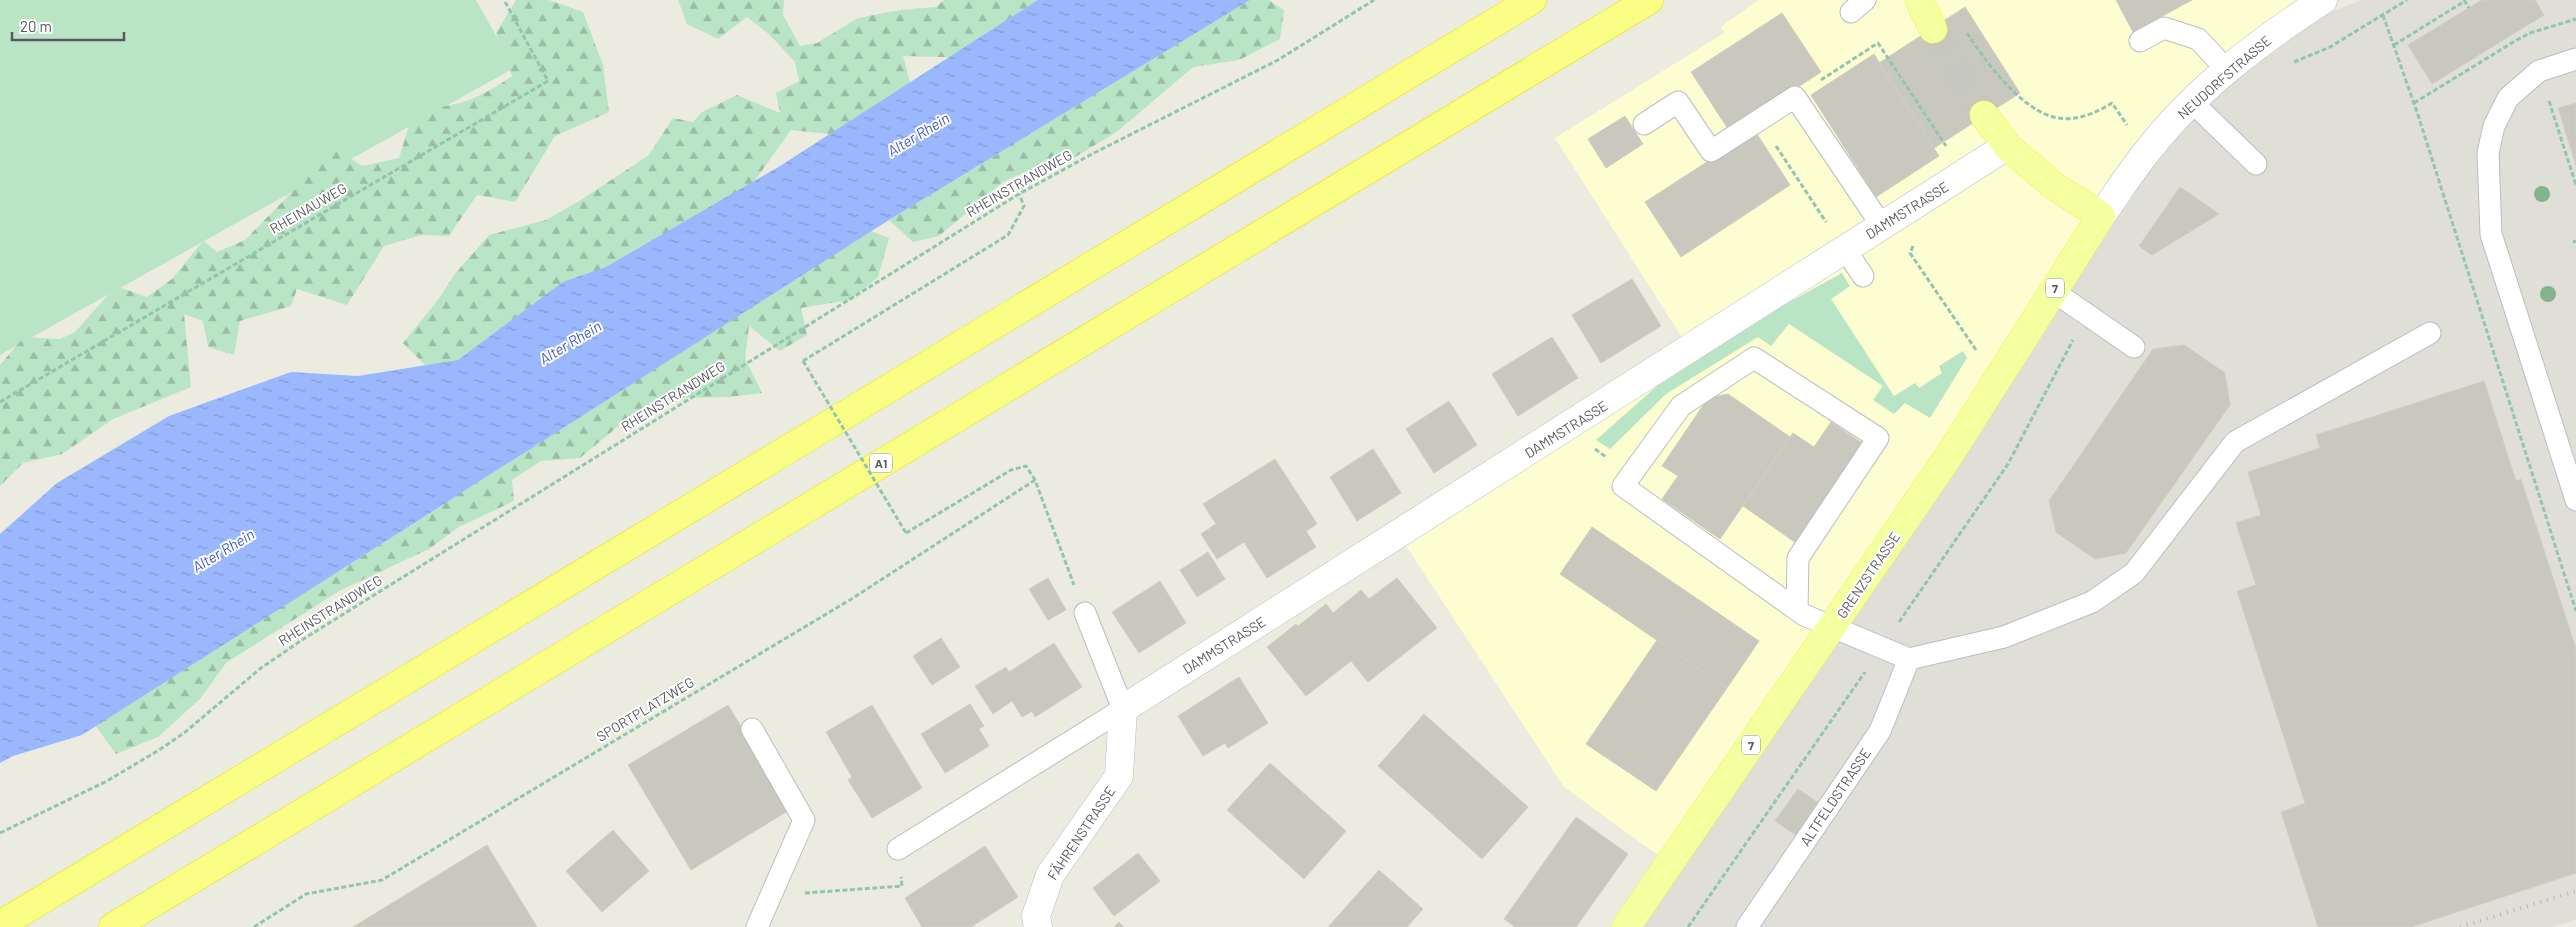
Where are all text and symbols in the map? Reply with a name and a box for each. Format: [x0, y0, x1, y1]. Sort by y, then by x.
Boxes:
scale bar [12, 10, 125, 42]
text: 20 m [20, 17, 52, 35]
street label: NEUDORFSTRASSE [2174, 32, 2274, 122]
water label: Alter Rhein [884, 108, 952, 160]
street label: RHEINSTRANDWEG [963, 146, 1075, 220]
street label: DAMMSTRASSE [1862, 178, 1952, 242]
street label: RHEINAUWEG [267, 179, 349, 237]
road number: 7 [2046, 278, 2064, 298]
water label: Alter Rhein [536, 316, 604, 368]
street label: RHEINSTRANDWEG [618, 357, 728, 435]
street label: DAMMSTRASSE [1521, 397, 1611, 461]
road number: A1 [870, 453, 892, 472]
water label: Alter Rhein [189, 524, 257, 576]
street label: GRENZSTRASSE [1833, 529, 1903, 621]
street label: RHEINSTRANDWEG [275, 571, 385, 649]
street label: DAMMSTRASSE [1179, 613, 1269, 677]
street label: SPORTPLATZWEG [593, 673, 697, 745]
road number: 7 [1742, 736, 1760, 754]
street label: ALTFELDSTRASSE [1796, 745, 1874, 849]
street label: FÄHRENSTRASSE [1043, 783, 1119, 883]

